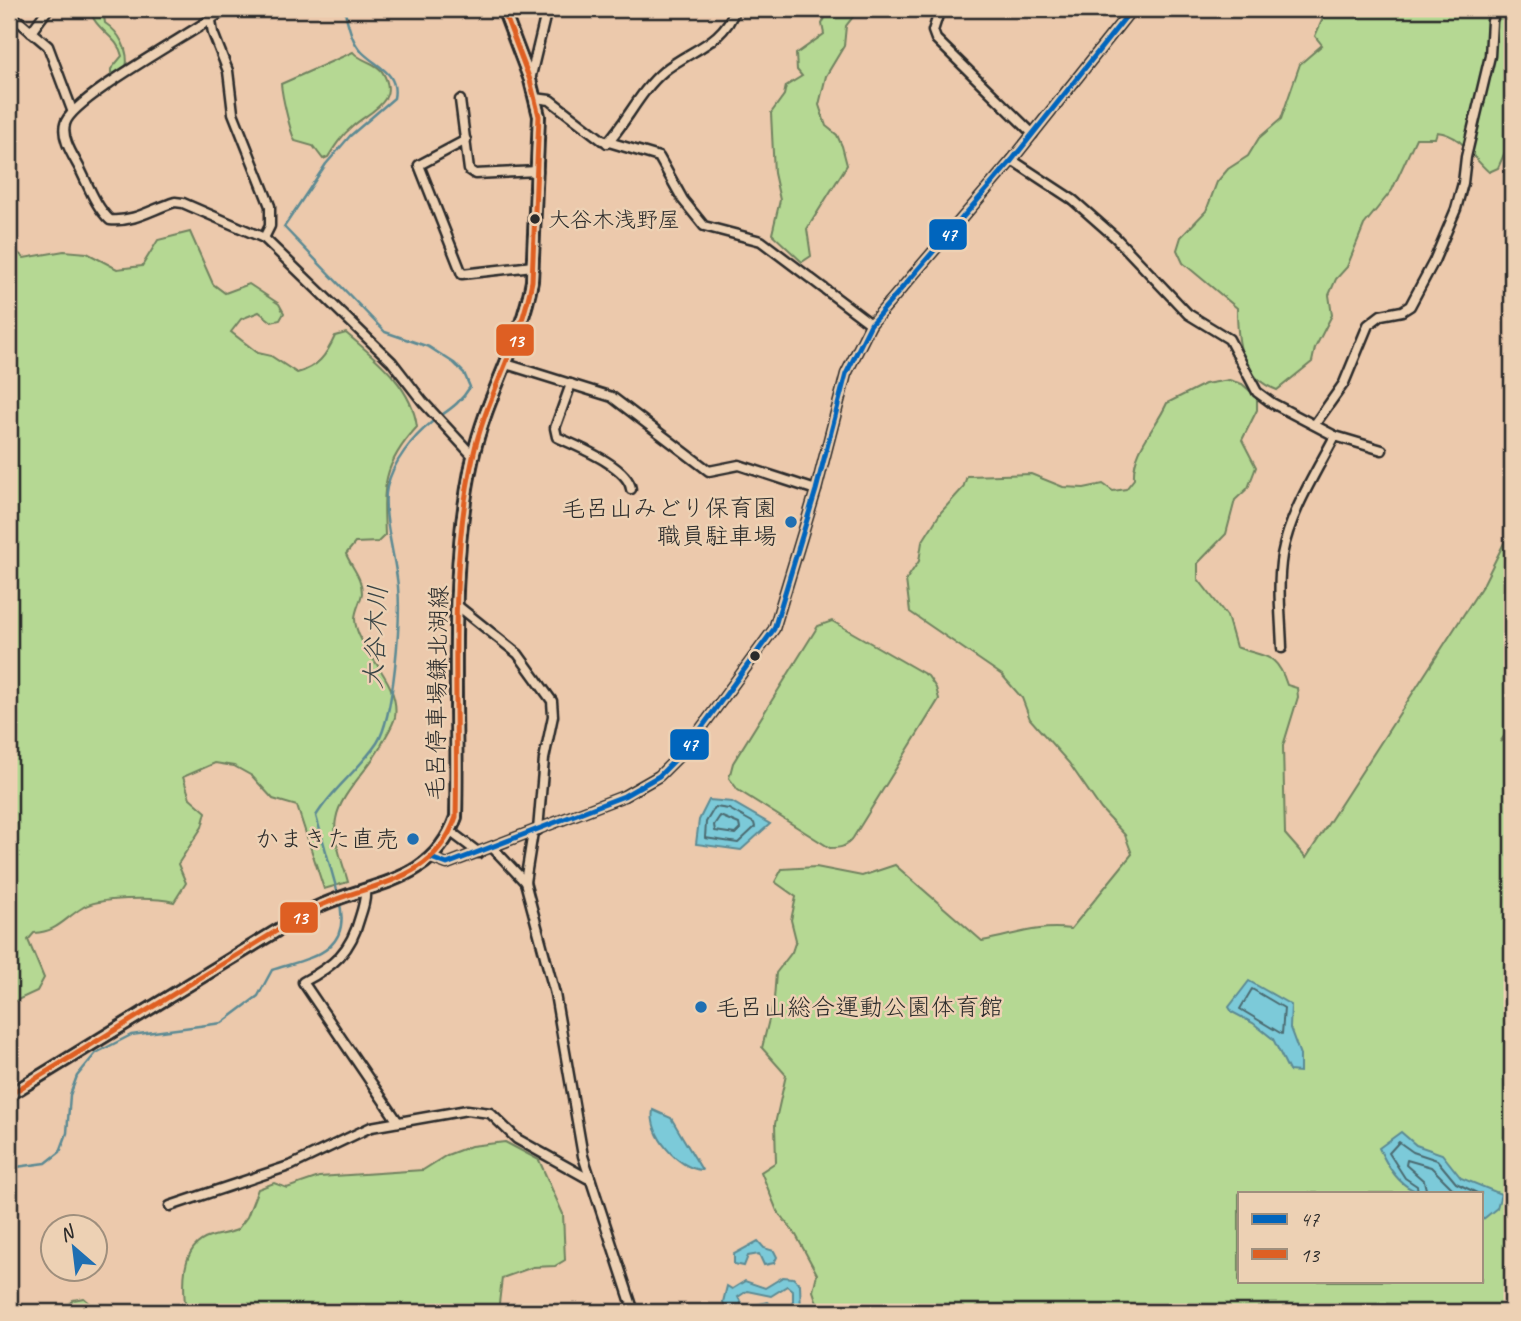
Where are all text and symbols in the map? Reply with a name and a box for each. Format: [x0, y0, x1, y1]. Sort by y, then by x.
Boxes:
place label: 大谷木浅野屋 [548, 206, 680, 234]
marker: 大谷木浅野屋 [528, 212, 542, 226]
line badge: 47 [928, 218, 968, 251]
text: 47 [939, 223, 959, 247]
line badge: 13 [495, 323, 535, 357]
text: 13 [506, 329, 526, 353]
place label: 毛呂山みどり保育園 職員駐車場 [561, 493, 777, 551]
marker: 毛呂山みどり保育園 職員駐車場 [783, 514, 799, 530]
water label: 大谷木川 [356, 584, 395, 690]
street label: 毛呂停車場鎌北湖線 [420, 585, 454, 801]
unlabelled marker [748, 649, 762, 663]
line badge: 47 [669, 728, 710, 761]
text: 47 [680, 733, 700, 757]
place label: かまきた直売 [255, 824, 399, 854]
marker: かまきた直売 [405, 831, 421, 847]
line badge: 13 [279, 901, 319, 934]
text: 13 [290, 906, 310, 930]
place label: 毛呂山総合運動公園体育館 [715, 992, 1003, 1022]
marker: 毛呂山総合運動公園体育館 [693, 999, 709, 1015]
legend [1238, 1192, 1482, 1282]
text: 47 [1300, 1206, 1320, 1232]
north arrow [38, 1212, 108, 1282]
text: N [56, 1219, 80, 1247]
text: 13 [1300, 1242, 1320, 1268]

